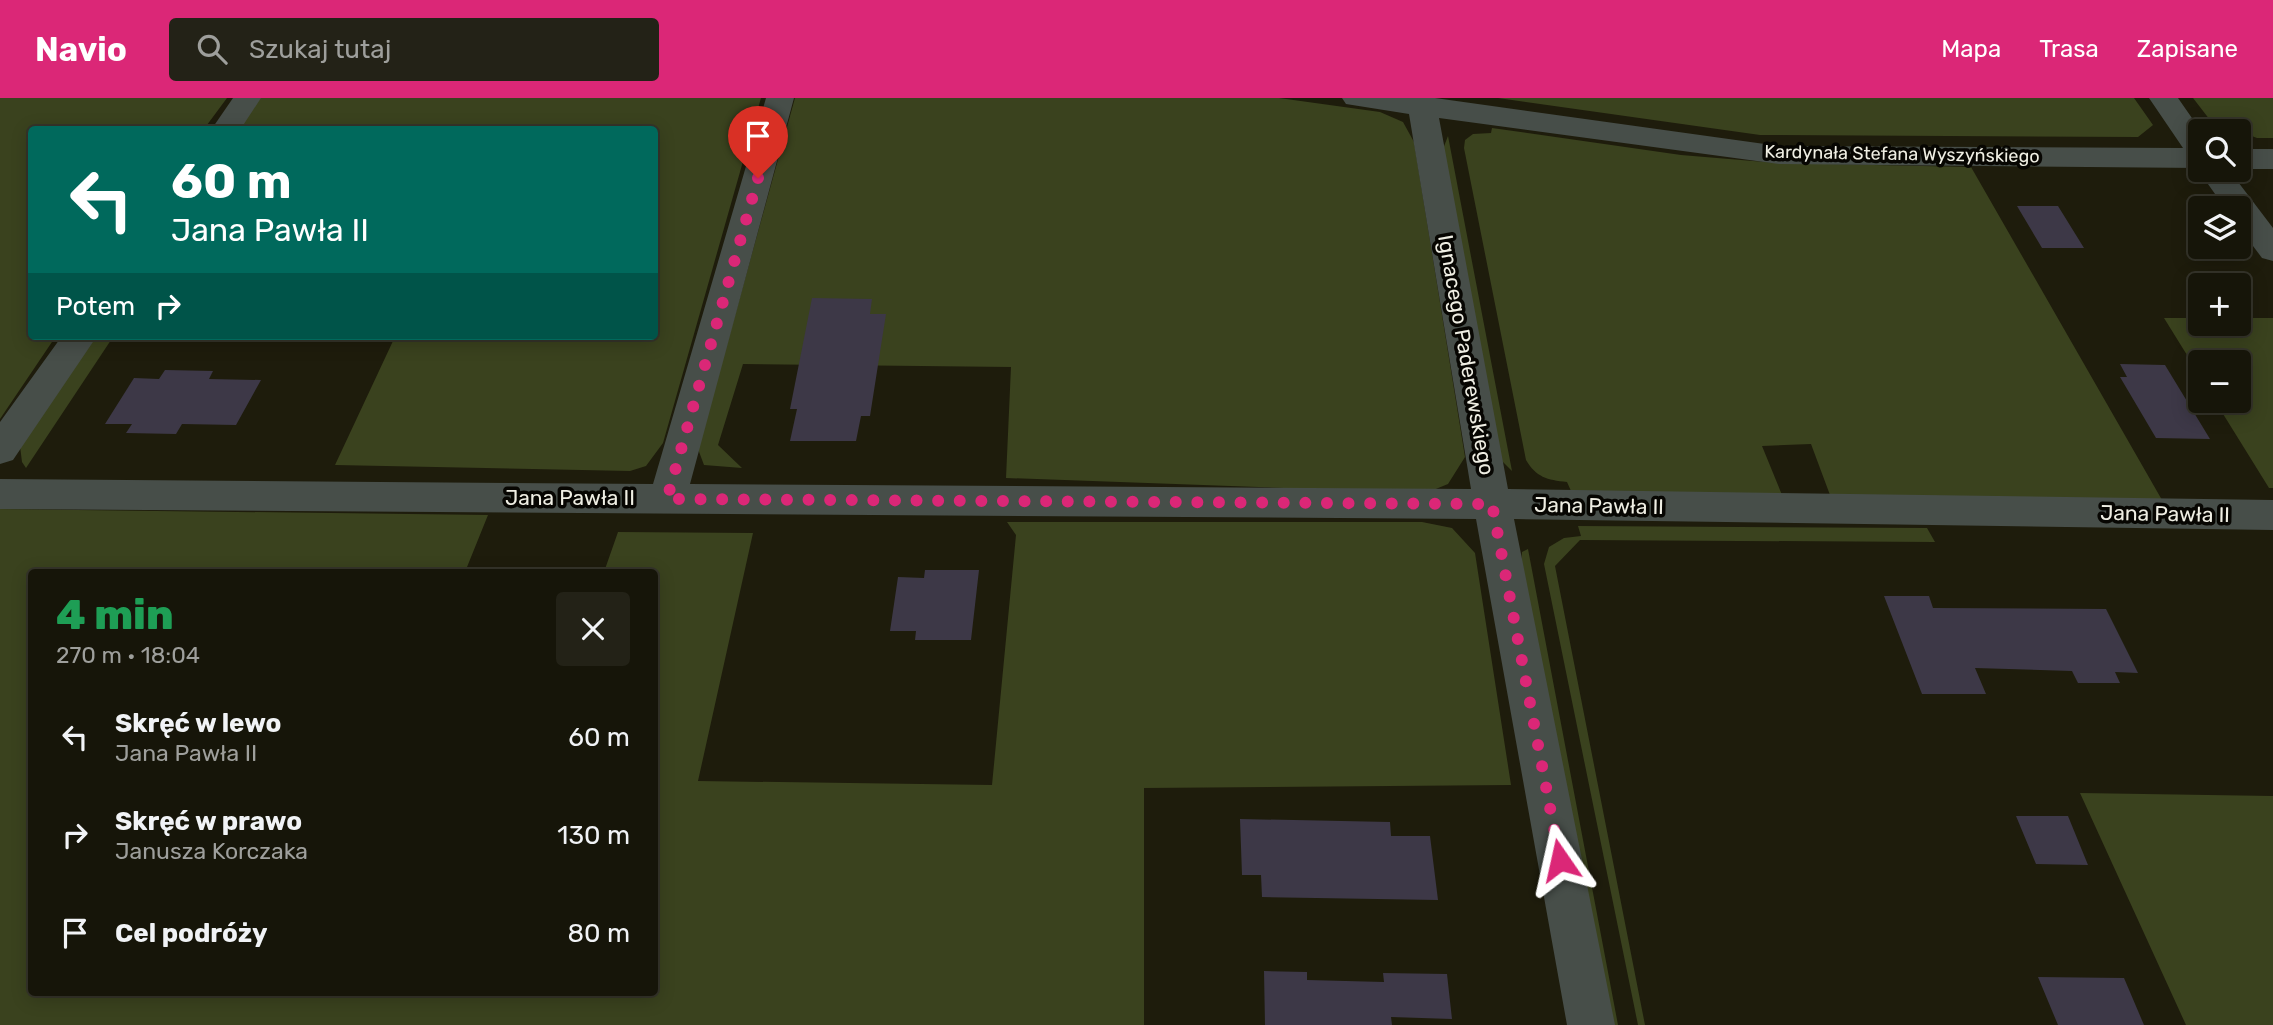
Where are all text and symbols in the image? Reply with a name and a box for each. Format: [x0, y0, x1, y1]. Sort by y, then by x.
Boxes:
search box [169, 18, 659, 81]
text: Navio [35, 30, 127, 69]
icon: search [193, 30, 231, 68]
text: Szukaj tutaj [249, 34, 391, 65]
text: Mapa [1941, 35, 2001, 63]
text: Trasa [2039, 35, 2099, 63]
text: Zapisane [2137, 35, 2238, 63]
pin [728, 106, 788, 178]
icon: arrive [739, 117, 777, 155]
map controls [2188, 119, 2251, 413]
button: search [2188, 119, 2251, 182]
street label: Kardynała Stefana Wyszyńskiego [1764, 141, 2040, 167]
text: 60 m [171, 152, 292, 210]
icon: left [56, 154, 147, 245]
button: layers [2188, 196, 2251, 259]
text: Jana Pawła II [171, 211, 369, 249]
street label: Ignacego Paderewskiego [1433, 233, 1500, 477]
button: + [2188, 273, 2251, 336]
icon: right [149, 287, 187, 325]
text: Potem [56, 291, 135, 322]
button: − [2188, 350, 2251, 413]
street label: Jana Pawła II [505, 485, 635, 510]
street label: Jana Pawła II [1534, 492, 1664, 519]
street label: Jana Pawła II [2100, 500, 2230, 527]
text: 4 min [56, 590, 174, 640]
button: close [556, 592, 630, 666]
text: 270 m · 18:04 [56, 641, 200, 669]
text: Skręć w lewo [115, 708, 281, 739]
icon: left [56, 718, 94, 756]
text: 60 m [568, 722, 630, 753]
text: Jana Pawła II [115, 739, 257, 767]
text: Skręć w prawo [115, 806, 302, 837]
icon: right [56, 816, 94, 854]
text: 130 m [557, 820, 630, 851]
position arrow [1523, 823, 1597, 897]
text: Janusza Korczaka [115, 837, 308, 865]
icon: arrive [56, 914, 94, 952]
text: Cel podróży [115, 918, 268, 949]
text: 80 m [567, 918, 630, 949]

